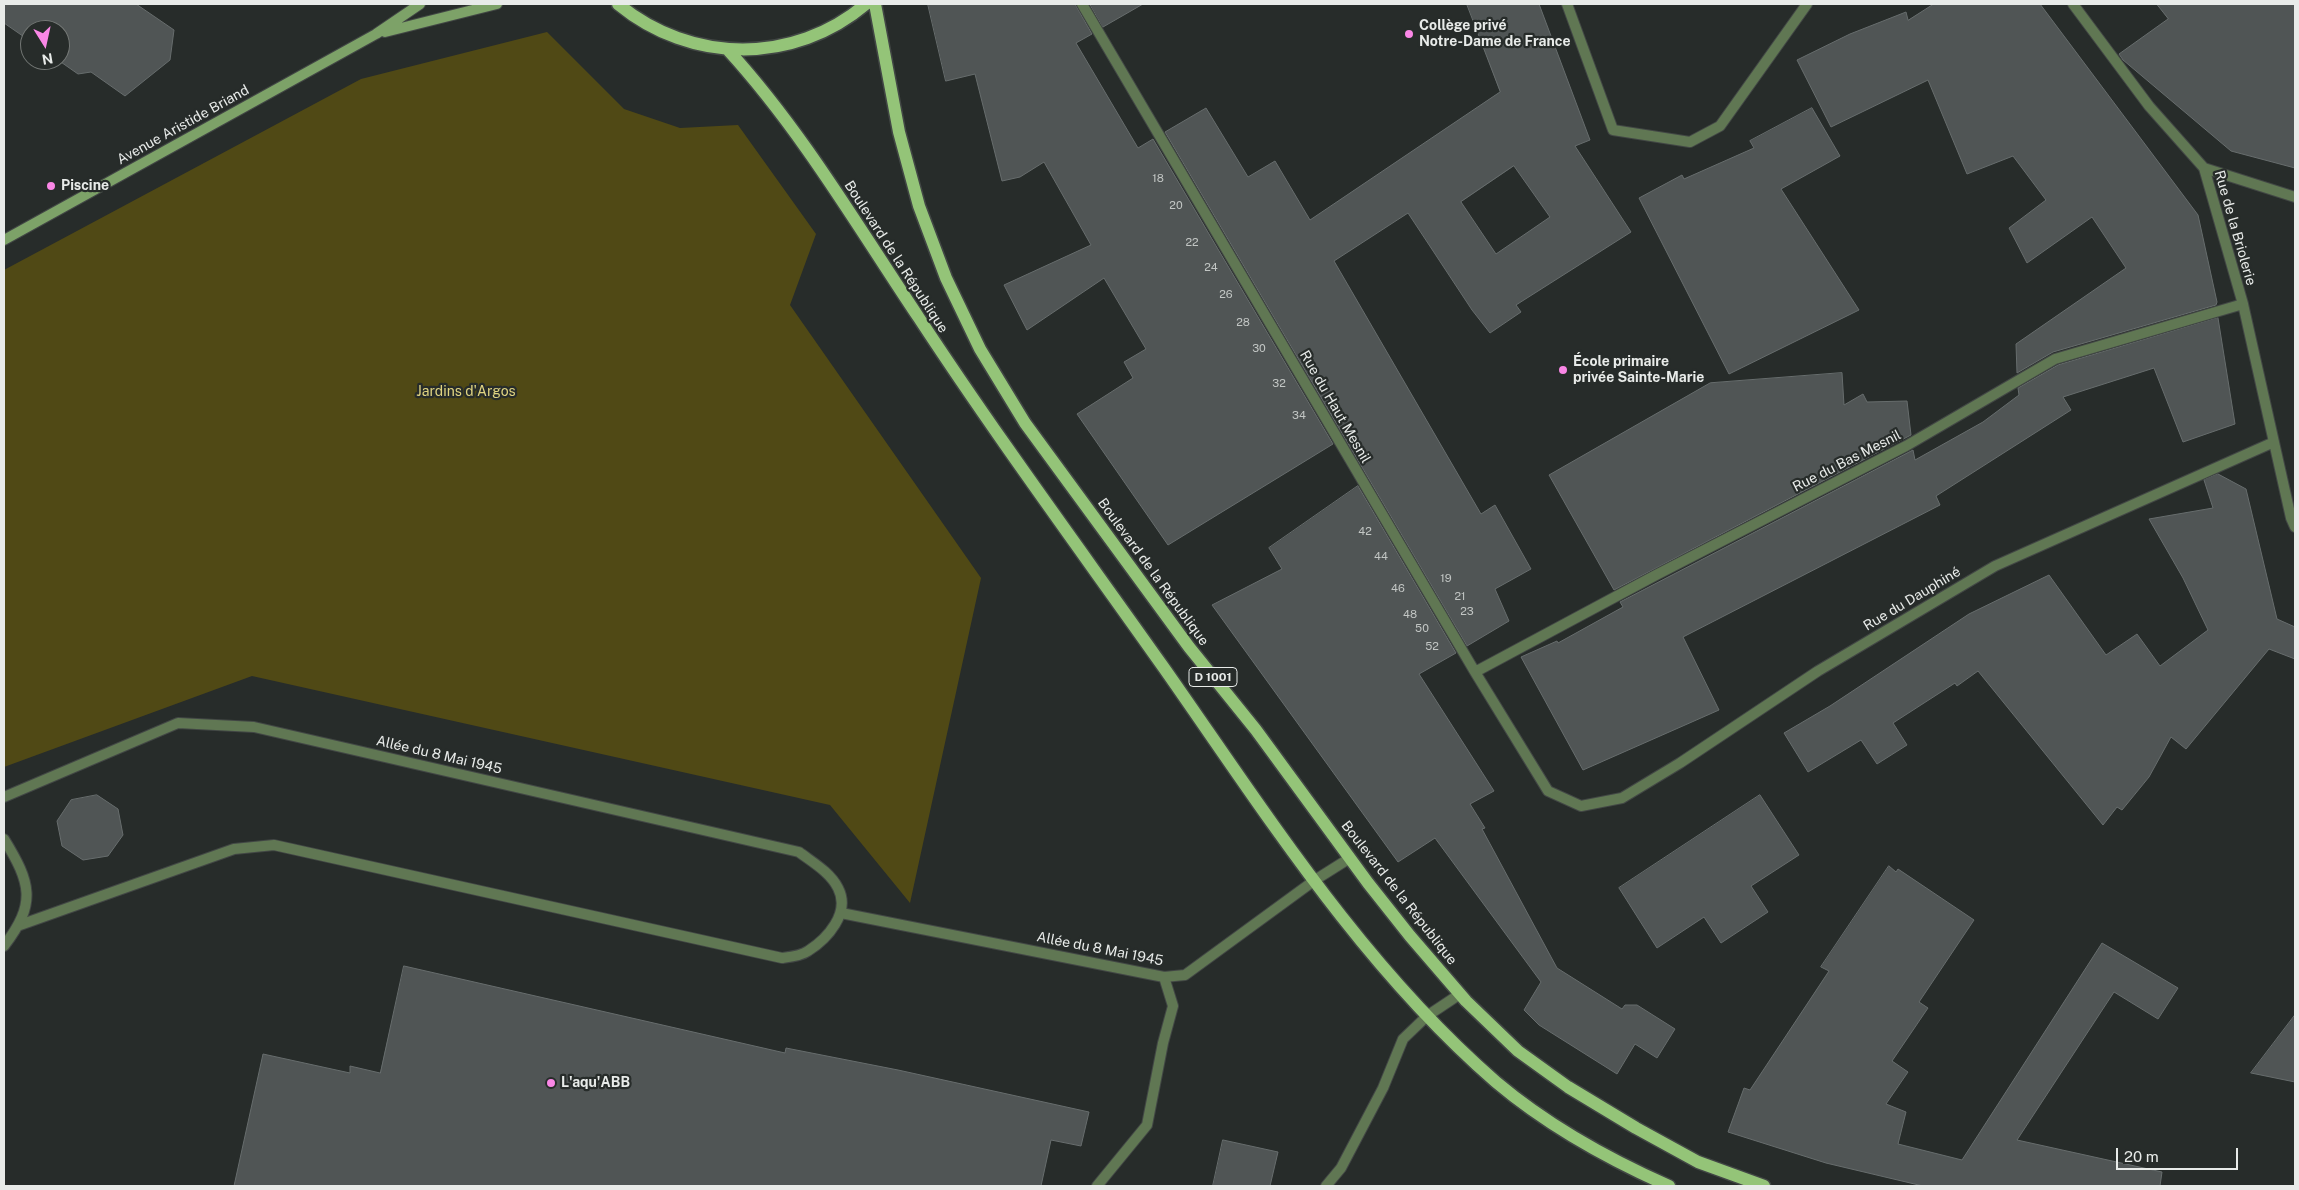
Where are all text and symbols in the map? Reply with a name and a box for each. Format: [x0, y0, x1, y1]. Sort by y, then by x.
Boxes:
place label: Collège privé Notre-Dame de France [1419, 18, 1571, 50]
north arrow [20, 20, 70, 70]
marker: Collège privé Notre-Dame de France [1403, 28, 1415, 40]
text: N [41, 50, 54, 68]
street label: Avenue Aristide Briand [114, 82, 252, 168]
street label: Rue de la Briolerie [2211, 169, 2259, 287]
house number: 18 [1152, 172, 1164, 186]
place label: Piscine [61, 178, 109, 194]
street label: Boulevard de la République [840, 178, 952, 336]
marker: Piscine [45, 180, 57, 192]
house number: 20 [1169, 199, 1183, 213]
house number: 22 [1185, 236, 1199, 250]
house number: 24 [1204, 261, 1218, 275]
house number: 26 [1219, 288, 1233, 302]
house number: 28 [1236, 316, 1250, 330]
house number: 30 [1252, 342, 1266, 356]
street label: Rue du Haut Mesnil [1296, 348, 1374, 466]
place label: École primaire privée Sainte-Marie [1573, 354, 1704, 387]
marker: École primaire privée Sainte-Marie [1557, 364, 1569, 376]
house number: 32 [1272, 377, 1286, 391]
park label: Jardins d'Argos [416, 384, 516, 400]
house number: 34 [1292, 409, 1306, 423]
street label: Rue du Bas Mesnil [1790, 426, 1904, 496]
street label: Boulevard de la République [1094, 495, 1212, 649]
house number: 42 [1358, 525, 1372, 539]
house number: 44 [1374, 550, 1388, 564]
street label: Rue du Dauphiné [1860, 563, 1964, 635]
house number: 19 [1440, 572, 1452, 586]
house number: 46 [1391, 582, 1405, 596]
house number: 21 [1454, 590, 1466, 604]
house number: 23 [1460, 605, 1474, 619]
house number: 48 [1403, 608, 1417, 622]
house number: 50 [1415, 622, 1429, 636]
house number: 52 [1425, 640, 1439, 654]
road number: D 1001 [1189, 668, 1237, 686]
street label: Allée du 8 Mai 1945 [375, 732, 503, 778]
street label: Boulevard de la République [1338, 818, 1460, 968]
street label: Allée du 8 Mai 1945 [1035, 928, 1165, 970]
place label: L'aqu'ABB [561, 1075, 630, 1091]
marker: L'aqu'ABB [545, 1077, 557, 1089]
scale bar [2119, 1138, 2242, 1170]
text: 20 m [2124, 1148, 2159, 1165]

